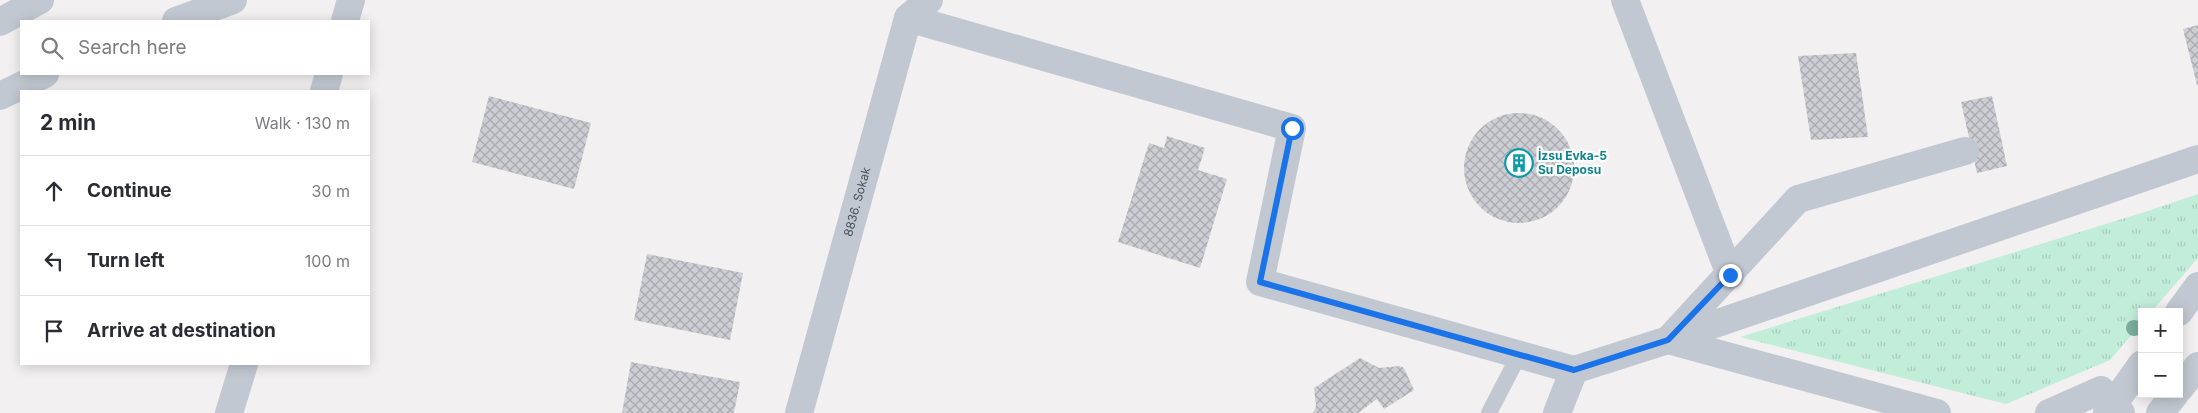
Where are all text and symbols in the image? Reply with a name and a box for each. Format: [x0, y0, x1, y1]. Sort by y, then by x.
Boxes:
search box [20, 20, 370, 75]
icon: search [38, 34, 66, 62]
text: Search here [78, 36, 187, 59]
text: 2 min [40, 110, 96, 135]
text: Walk · 130 m [255, 113, 350, 133]
route start [1281, 117, 1304, 140]
building icon: İzsu Evka-5 Su Deposu [1504, 148, 1534, 178]
place label: İzsu Evka-5 Su Deposu [1538, 148, 1607, 177]
street label: 8836. Sokak [840, 165, 874, 238]
icon: ahead [40, 177, 68, 205]
text: Continue [87, 179, 172, 202]
text: 30 m [312, 181, 350, 201]
icon: left [40, 247, 68, 275]
text: Turn left [87, 249, 165, 272]
text: 100 m [305, 251, 350, 271]
route end [1719, 264, 1742, 287]
map controls [2138, 308, 2183, 398]
button: + [2138, 308, 2183, 353]
icon: arrive [40, 317, 68, 345]
text: Arrive at destination [87, 319, 276, 342]
button: − [2138, 353, 2183, 398]

